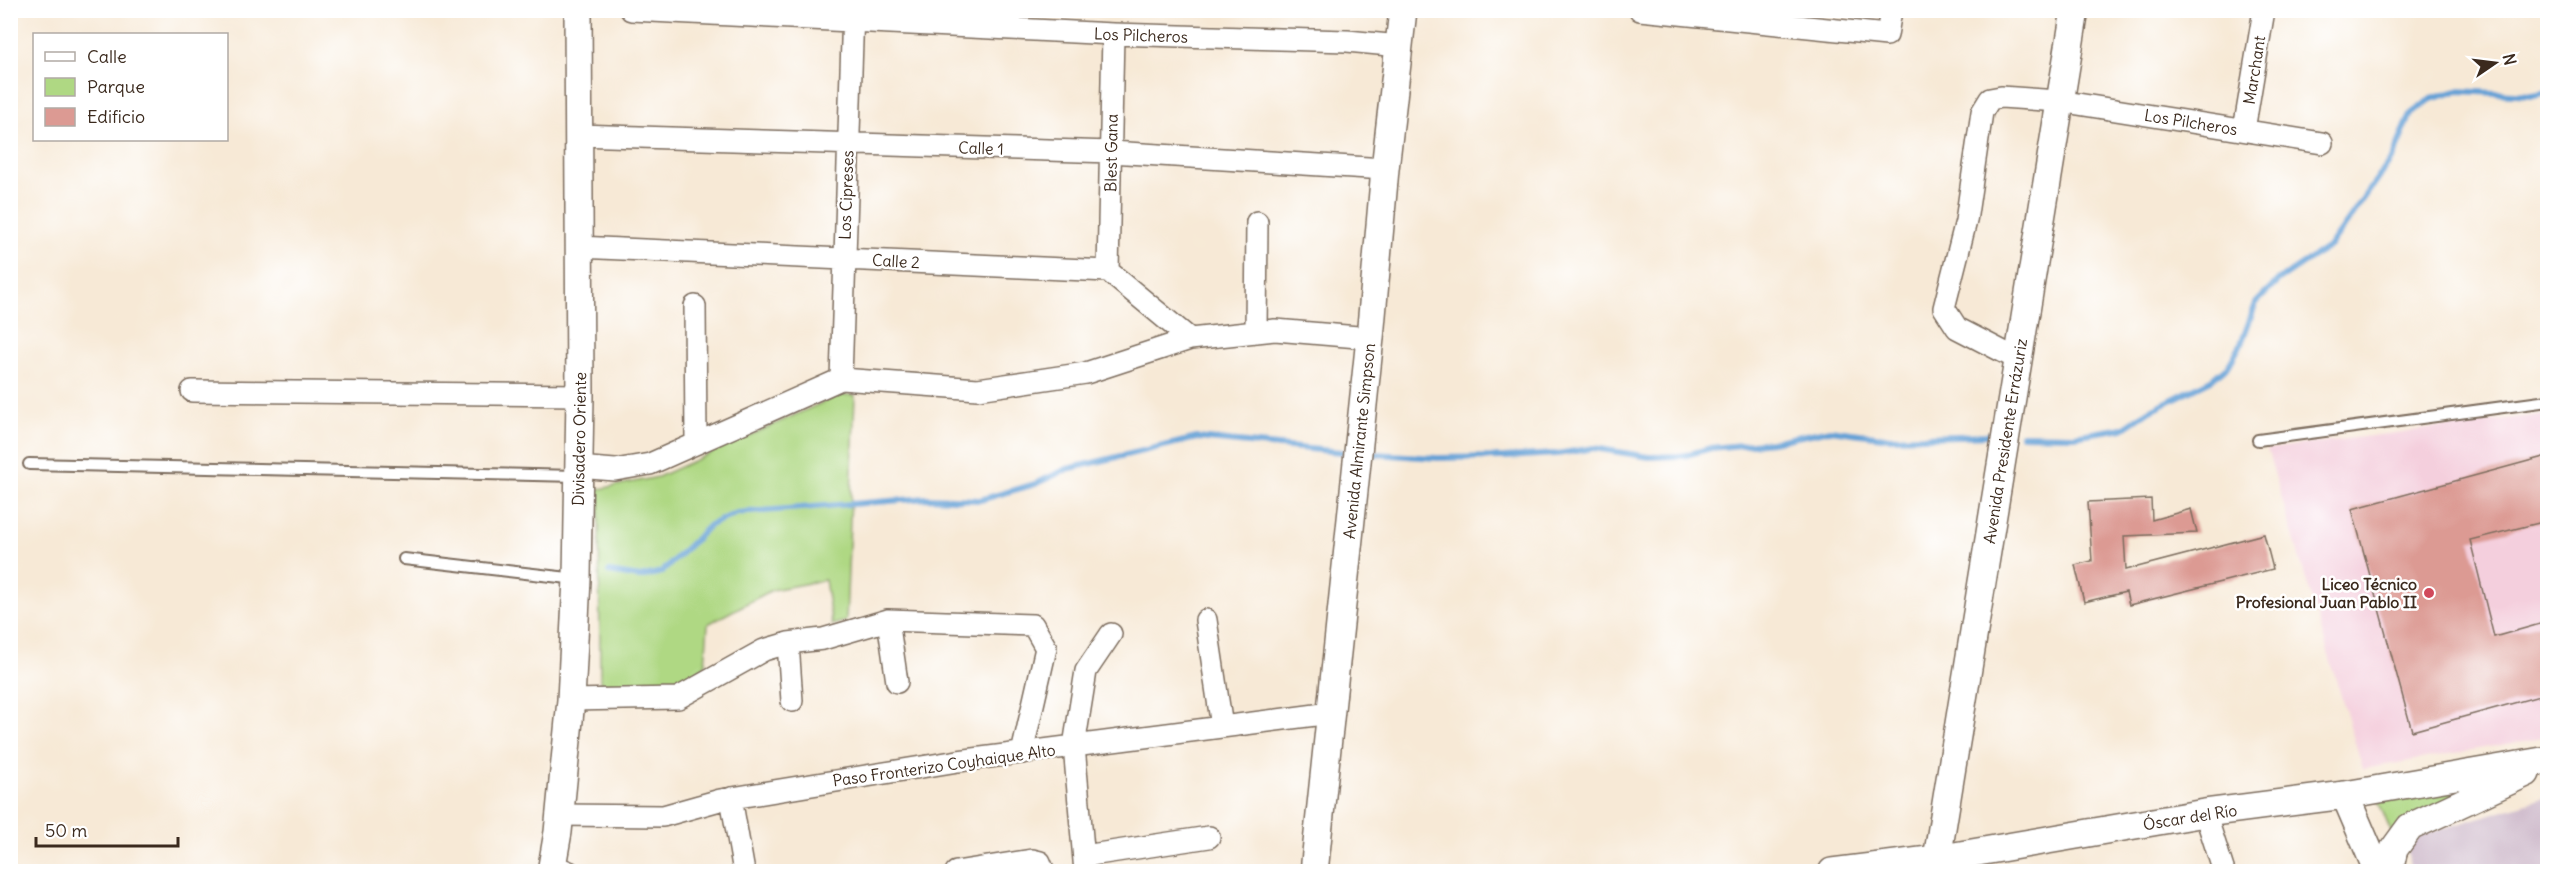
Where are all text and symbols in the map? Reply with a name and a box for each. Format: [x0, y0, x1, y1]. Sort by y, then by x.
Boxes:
street label: Los Pilcheros [1094, 23, 1188, 47]
legend [33, 33, 228, 141]
north arrow [2465, 33, 2525, 93]
street label: Marchant [2239, 34, 2269, 106]
text: Calle [87, 45, 127, 68]
text: N [2499, 52, 2521, 67]
text: Parque [87, 75, 145, 98]
text: Edificio [87, 105, 145, 128]
street label: Los Pilcheros [2143, 105, 2239, 139]
street label: Blest Gana [1100, 114, 1122, 192]
street label: Calle 1 [958, 137, 1004, 159]
street label: Los Cipreses [834, 150, 858, 240]
street label: Calle 2 [872, 250, 921, 272]
street label: Avenida Presidente Errázuriz [1979, 337, 2031, 545]
street label: Avenida Almirante Simpson [1339, 342, 1379, 540]
street label: Divisadero Oriente [568, 372, 590, 506]
place label: Liceo Técnico Profesional Juan Pablo II [2236, 574, 2417, 612]
marker: Liceo Técnico Profesional Juan Pablo II [2422, 586, 2436, 600]
street label: Paso Fronterizo Coyhaique Alto [831, 739, 1057, 791]
street label: Óscar del Río [2141, 800, 2239, 834]
scale bar [36, 810, 178, 848]
text: 50 m [45, 819, 87, 842]

